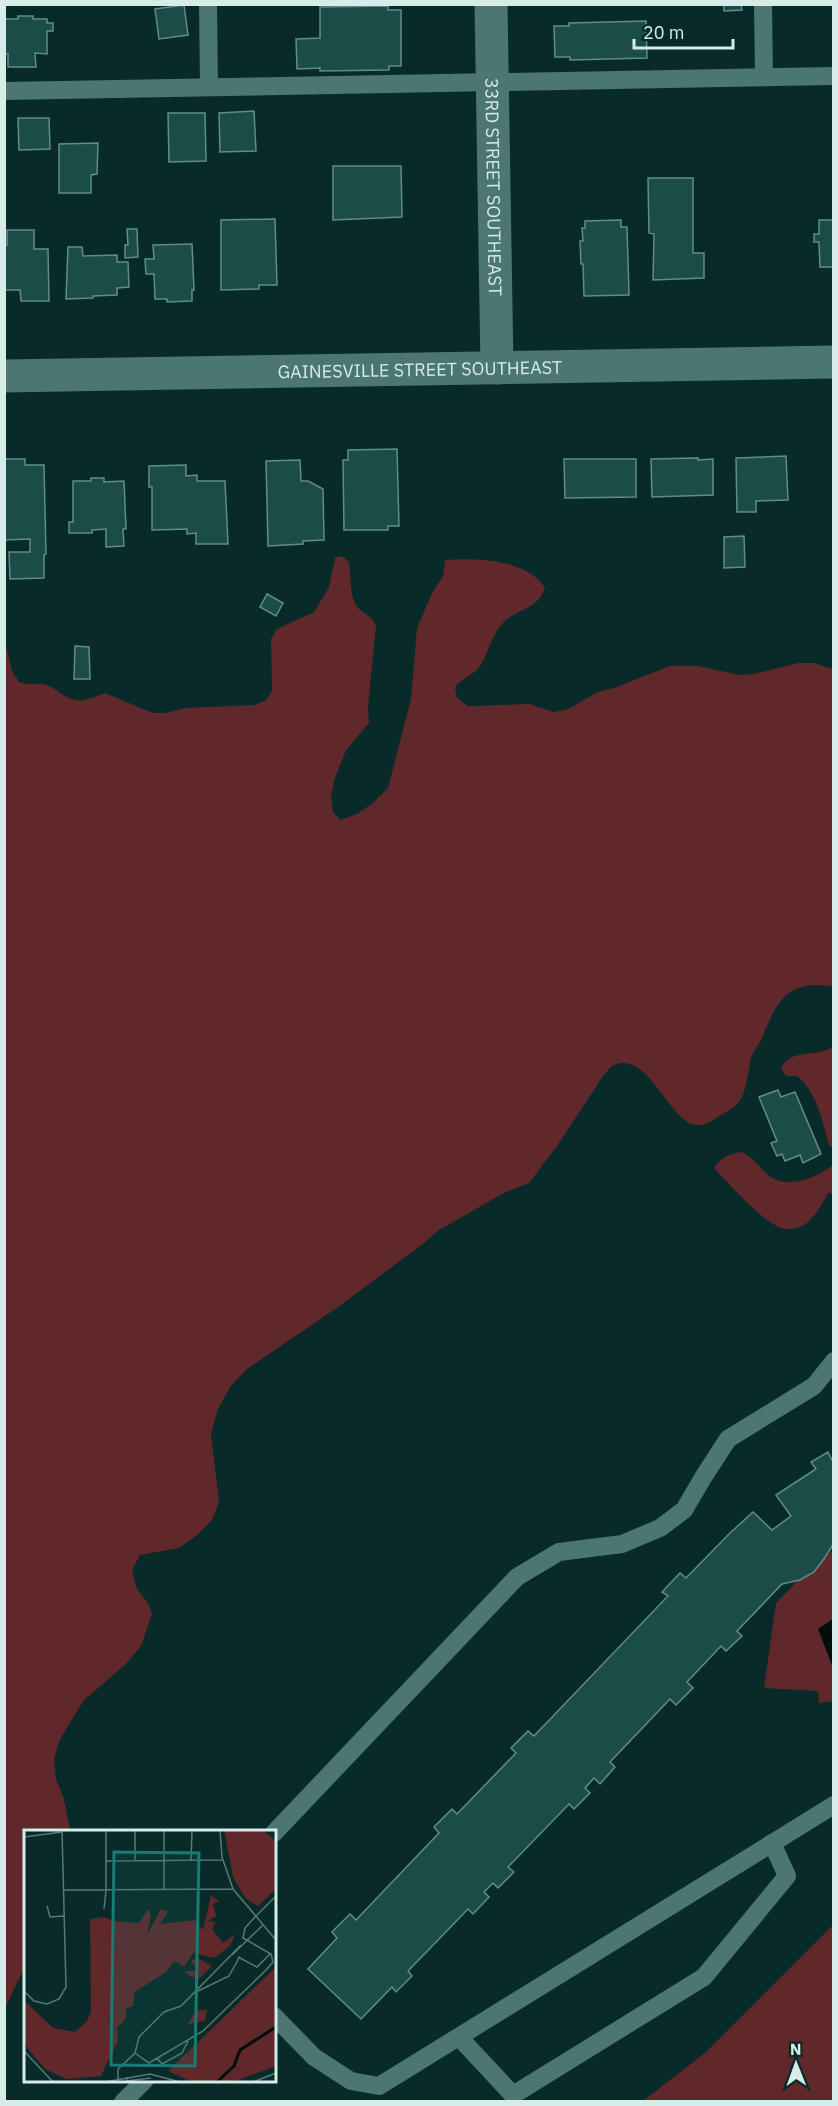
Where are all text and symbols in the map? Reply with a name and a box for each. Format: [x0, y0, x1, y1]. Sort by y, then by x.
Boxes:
scale bar [634, 12, 733, 50]
text: 20 m [643, 21, 685, 44]
street label: 33RD STREET SOUTHEAST [481, 78, 507, 296]
street label: GAINESVILLE STREET SOUTHEAST [277, 355, 562, 383]
inset map [24, 1830, 276, 2082]
north arrow [766, 2034, 826, 2094]
text: N [790, 2039, 802, 2059]

